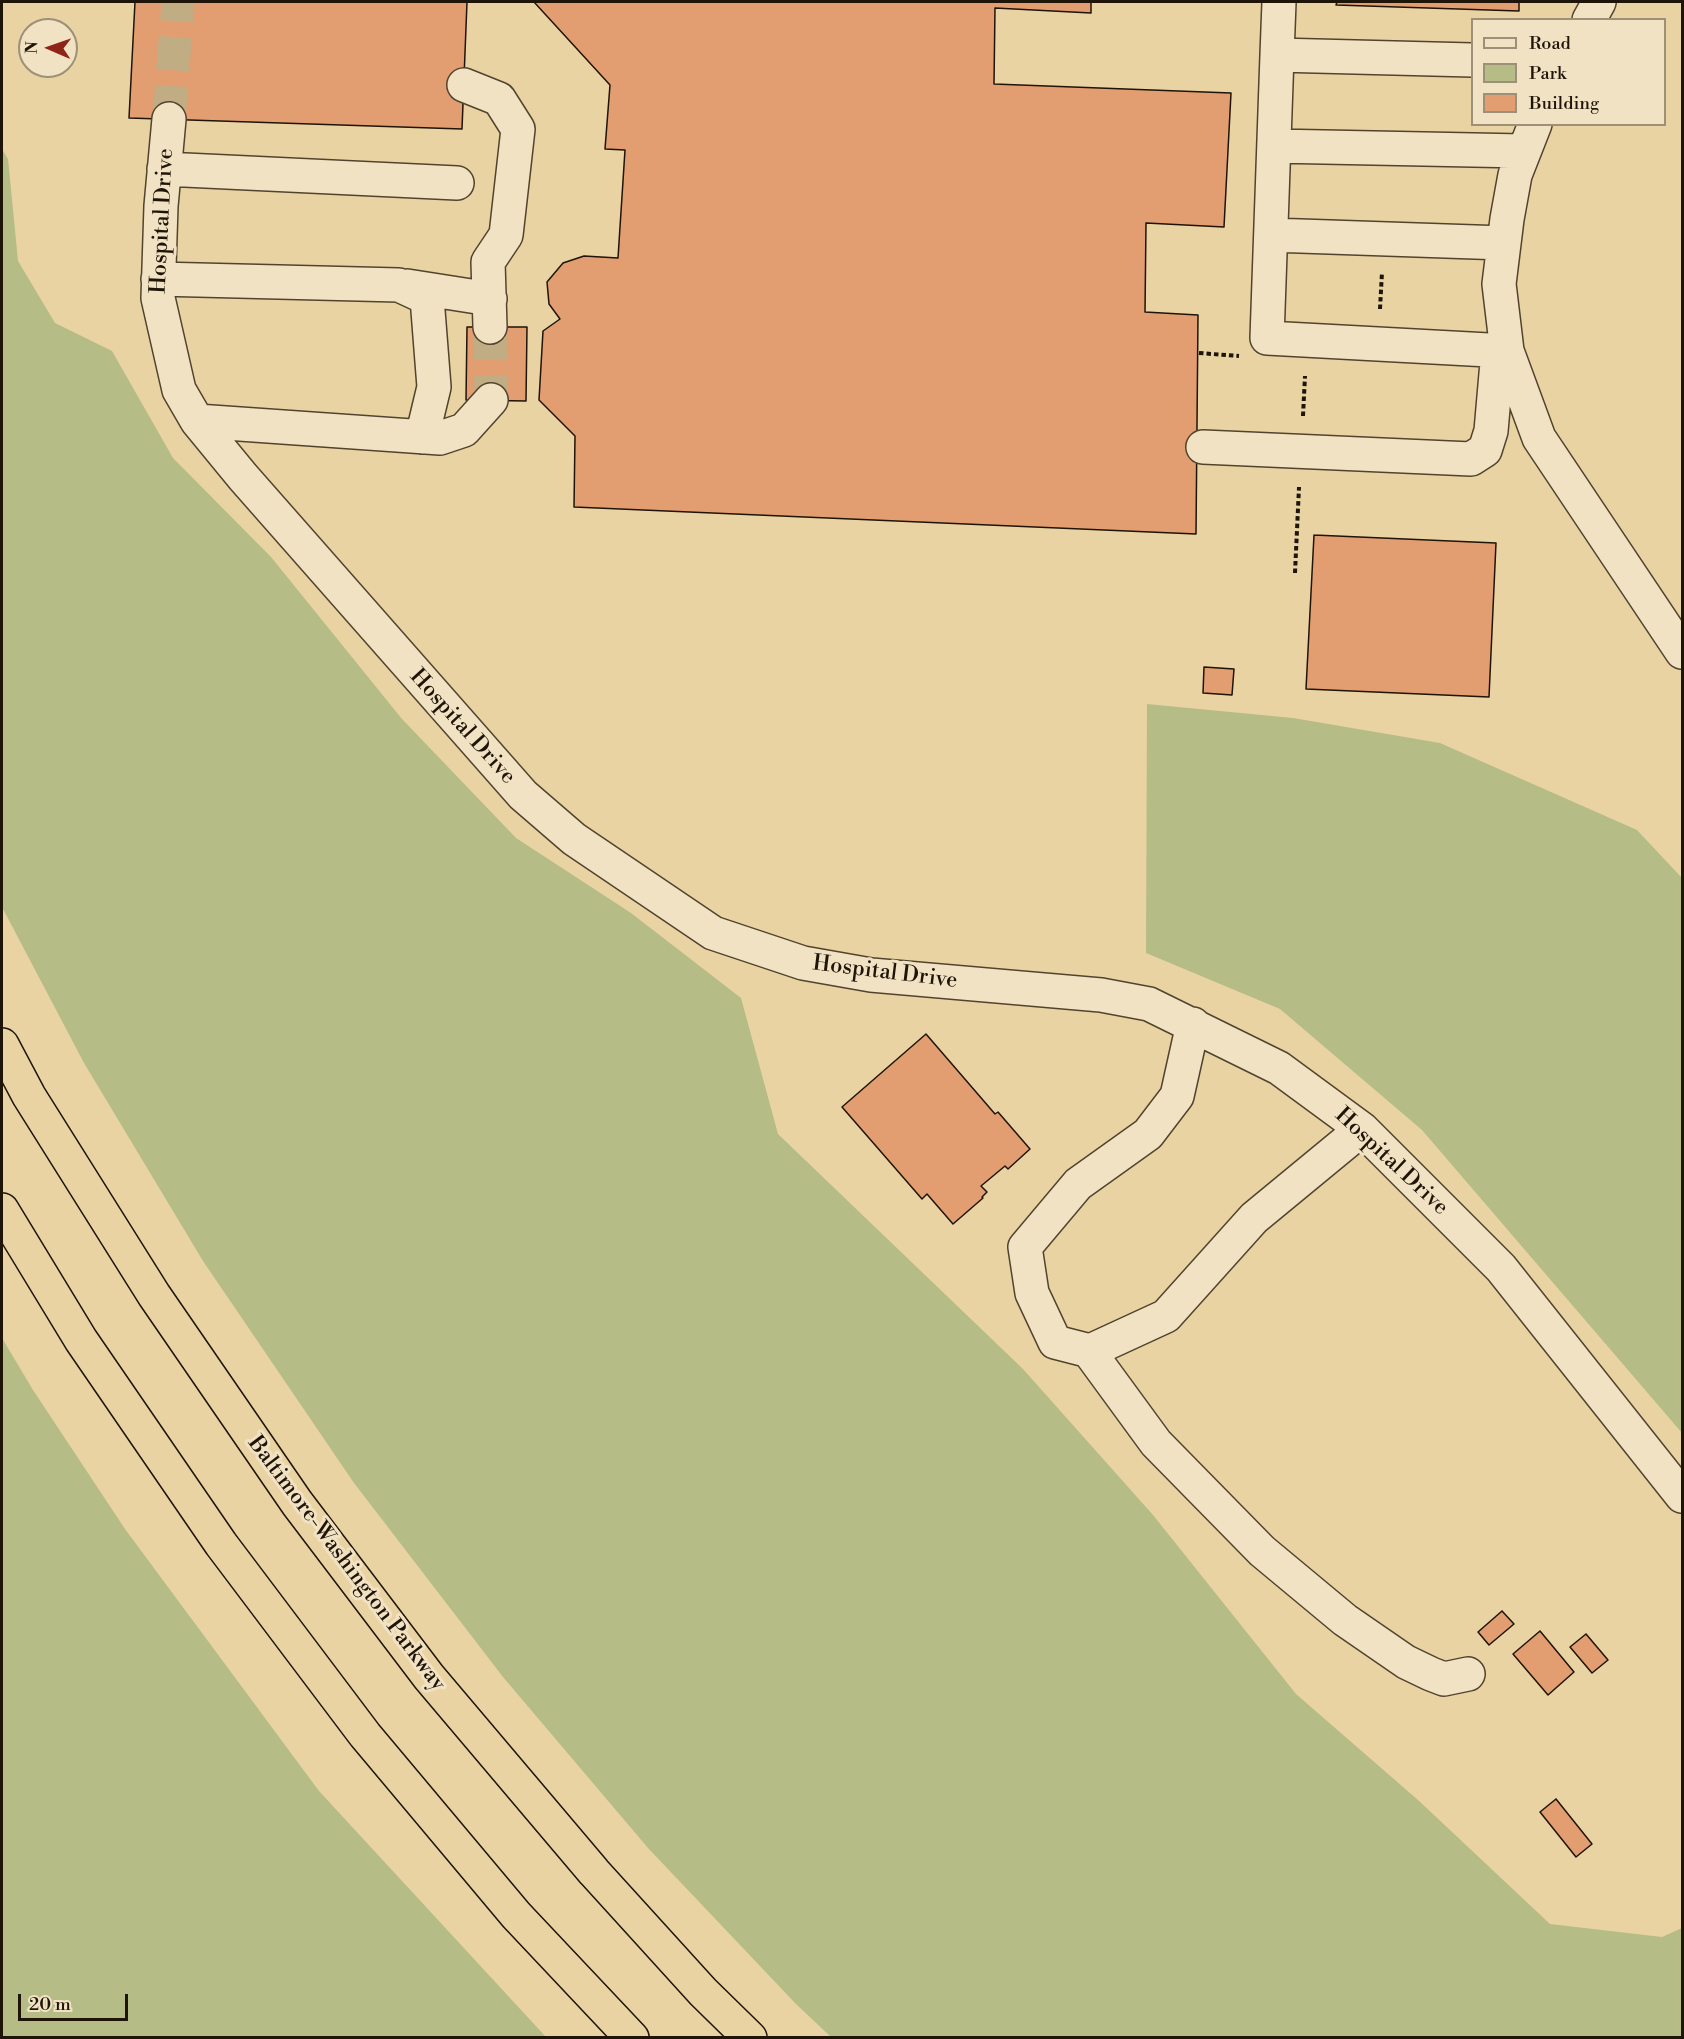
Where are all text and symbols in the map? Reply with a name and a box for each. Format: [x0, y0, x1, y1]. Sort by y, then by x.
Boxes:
north arrow [18, 18, 78, 78]
legend [1471, 18, 1666, 126]
text: Road [1529, 32, 1571, 55]
text: N [22, 41, 42, 54]
text: Park [1529, 62, 1566, 85]
text: Building [1529, 92, 1599, 115]
street label: Hospital Drive [146, 148, 180, 294]
street label: Hospital Drive [403, 664, 521, 790]
street label: Hospital Drive [811, 951, 959, 995]
street label: Hospital Drive [1329, 1103, 1453, 1221]
street label: Baltimore-Washington Parkway [241, 1431, 451, 1697]
scale bar [21, 1982, 130, 2020]
text: 20 m [29, 1993, 71, 2016]

